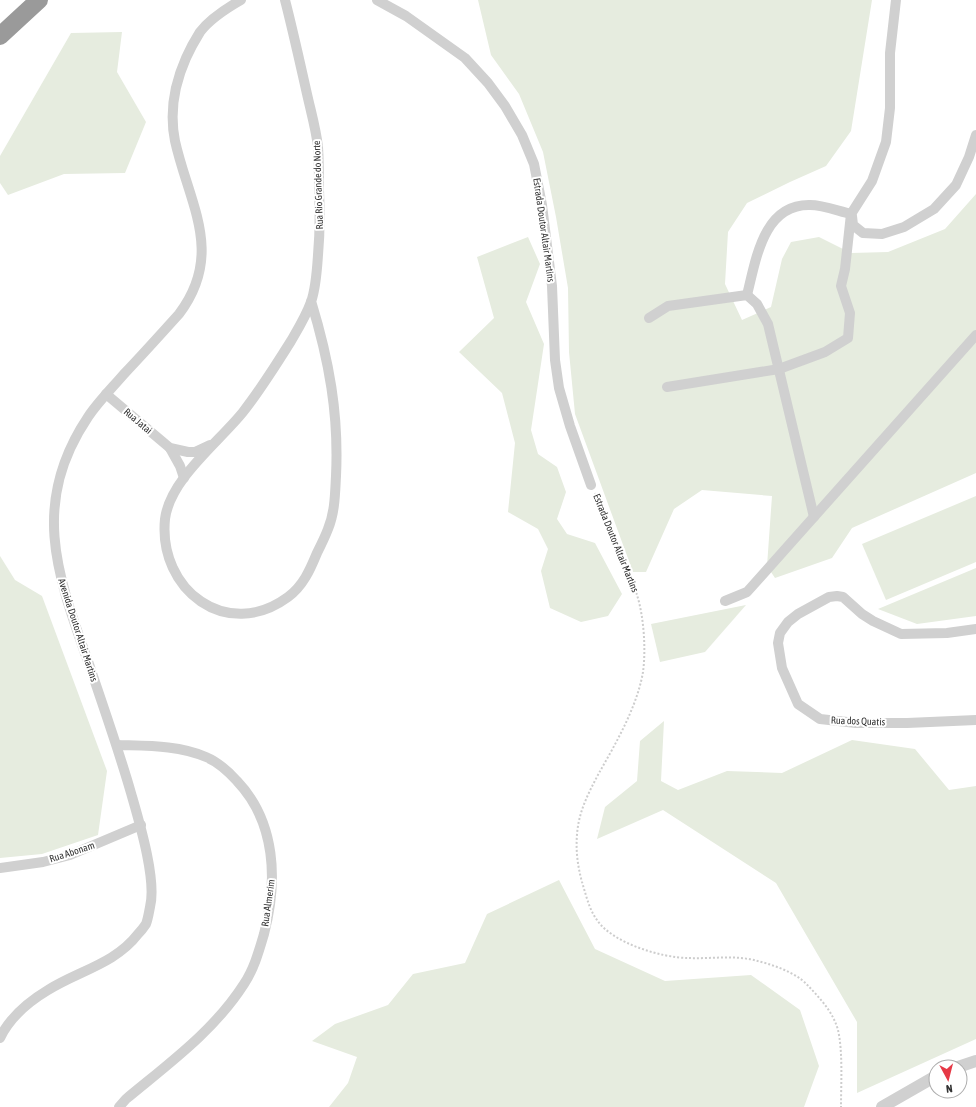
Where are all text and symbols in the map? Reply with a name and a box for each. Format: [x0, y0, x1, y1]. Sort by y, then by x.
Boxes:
street label: Rua Rio Grande do Norte [311, 140, 325, 230]
street label: Estrada Doutor Altair Martins [531, 177, 557, 283]
street label: Rua Jatai [122, 406, 154, 436]
street label: Estrada Doutor Altair Martins [591, 492, 641, 594]
street label: Avenida Doutor Altair Martins [56, 577, 100, 683]
street label: Rua dos Quatis [831, 715, 886, 727]
street label: Rua Abonam [48, 840, 96, 864]
street label: Rua Almerim [259, 879, 277, 927]
north arrow [928, 1059, 968, 1099]
text: N [945, 1083, 953, 1095]

